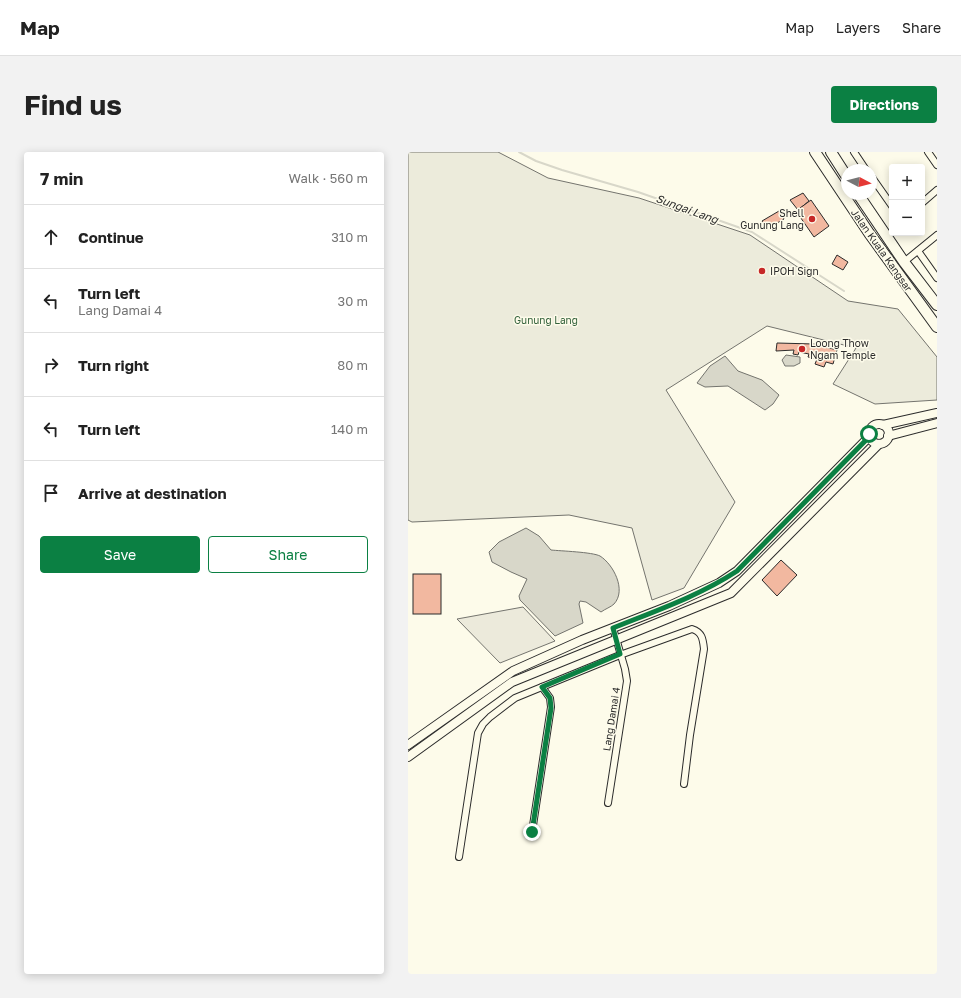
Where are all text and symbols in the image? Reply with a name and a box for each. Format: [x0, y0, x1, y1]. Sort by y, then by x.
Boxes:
text: Map [20, 16, 60, 39]
text: Map [785, 19, 814, 36]
text: Layers [836, 19, 880, 36]
text: Share [902, 19, 941, 36]
button: Directions [831, 86, 937, 123]
text: Find us [24, 88, 122, 121]
north arrow [841, 164, 877, 200]
map controls [889, 164, 925, 236]
button: + [889, 164, 925, 200]
text: 7 min [40, 168, 83, 189]
text: Walk · 560 m [289, 170, 368, 186]
water label: Sungai Lang [654, 191, 721, 227]
button: − [889, 200, 925, 236]
street label: Jalan Kuala Kangsar [849, 206, 915, 294]
place label: Shell Gunung Lang [740, 207, 804, 231]
marker: Shell Gunung Lang [807, 214, 817, 224]
icon: ahead [40, 226, 62, 248]
text: Continue [78, 228, 144, 246]
text: 310 m [331, 229, 368, 245]
place label: IPOH Sign [770, 265, 819, 277]
marker: IPOH Sign [757, 266, 767, 276]
text: Turn left [78, 284, 140, 302]
icon: left [40, 290, 62, 312]
text: 30 m [338, 293, 368, 309]
text: Lang Damai 4 [78, 302, 162, 318]
park label: Gunung Lang [514, 314, 578, 326]
place label: Loong Thow Ngam Temple [810, 337, 876, 361]
marker: Loong Thow Ngam Temple [797, 344, 807, 354]
icon: right [40, 354, 62, 376]
text: Turn right [78, 356, 149, 374]
text: 80 m [337, 357, 368, 373]
icon: left [40, 418, 62, 440]
text: Turn left [78, 420, 140, 438]
text: 140 m [331, 421, 368, 437]
route start [860, 425, 878, 443]
icon: arrive [40, 482, 62, 504]
text: Arrive at destination [78, 484, 227, 502]
button: Save [40, 536, 200, 573]
button: Share [208, 536, 368, 573]
street label: Lang Damai 4 [600, 686, 622, 752]
route end [523, 823, 541, 841]

